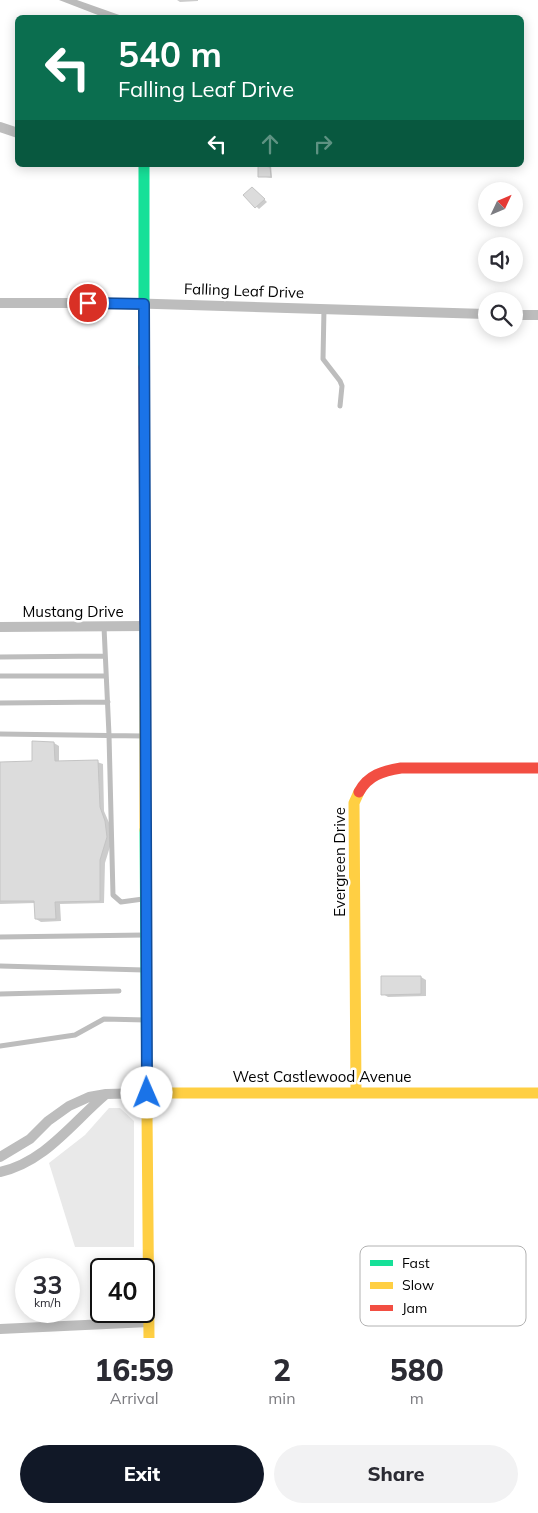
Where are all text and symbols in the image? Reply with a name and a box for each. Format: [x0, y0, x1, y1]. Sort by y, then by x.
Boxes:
text: 540 m [118, 32, 222, 76]
icon: left [35, 35, 100, 100]
text: Falling Leaf Drive [118, 75, 294, 103]
icon: left [203, 130, 231, 158]
icon: ahead [256, 130, 284, 158]
icon: right [309, 130, 337, 158]
north arrow [478, 182, 522, 228]
map controls [478, 182, 523, 337]
button: sound [478, 237, 523, 282]
street label: Falling Leaf Drive [184, 279, 304, 302]
pin [67, 282, 109, 324]
icon: arrive [74, 289, 102, 317]
button: search [478, 292, 523, 337]
street label: Mustang Drive [22, 602, 124, 621]
street label: Evergreen Drive [330, 807, 349, 917]
position arrow [120, 1066, 172, 1118]
street label: West Castlewood Avenue [233, 1067, 411, 1086]
legend [360, 1246, 526, 1326]
text: Fast [402, 1254, 430, 1272]
speed limit sign: 40 [90, 1258, 155, 1323]
text: 33 [32, 1269, 63, 1300]
text: Slow [402, 1276, 434, 1294]
text: km/h [34, 1295, 61, 1310]
text: Jam [402, 1299, 427, 1317]
text: 16:59 [94, 1351, 174, 1389]
text: 2 [273, 1351, 291, 1389]
text: 580 [390, 1351, 444, 1389]
text: Arrival [110, 1388, 159, 1408]
text: min [268, 1388, 296, 1408]
text: m [410, 1388, 424, 1408]
button: Exit [20, 1445, 264, 1503]
button: Share [274, 1445, 518, 1503]

